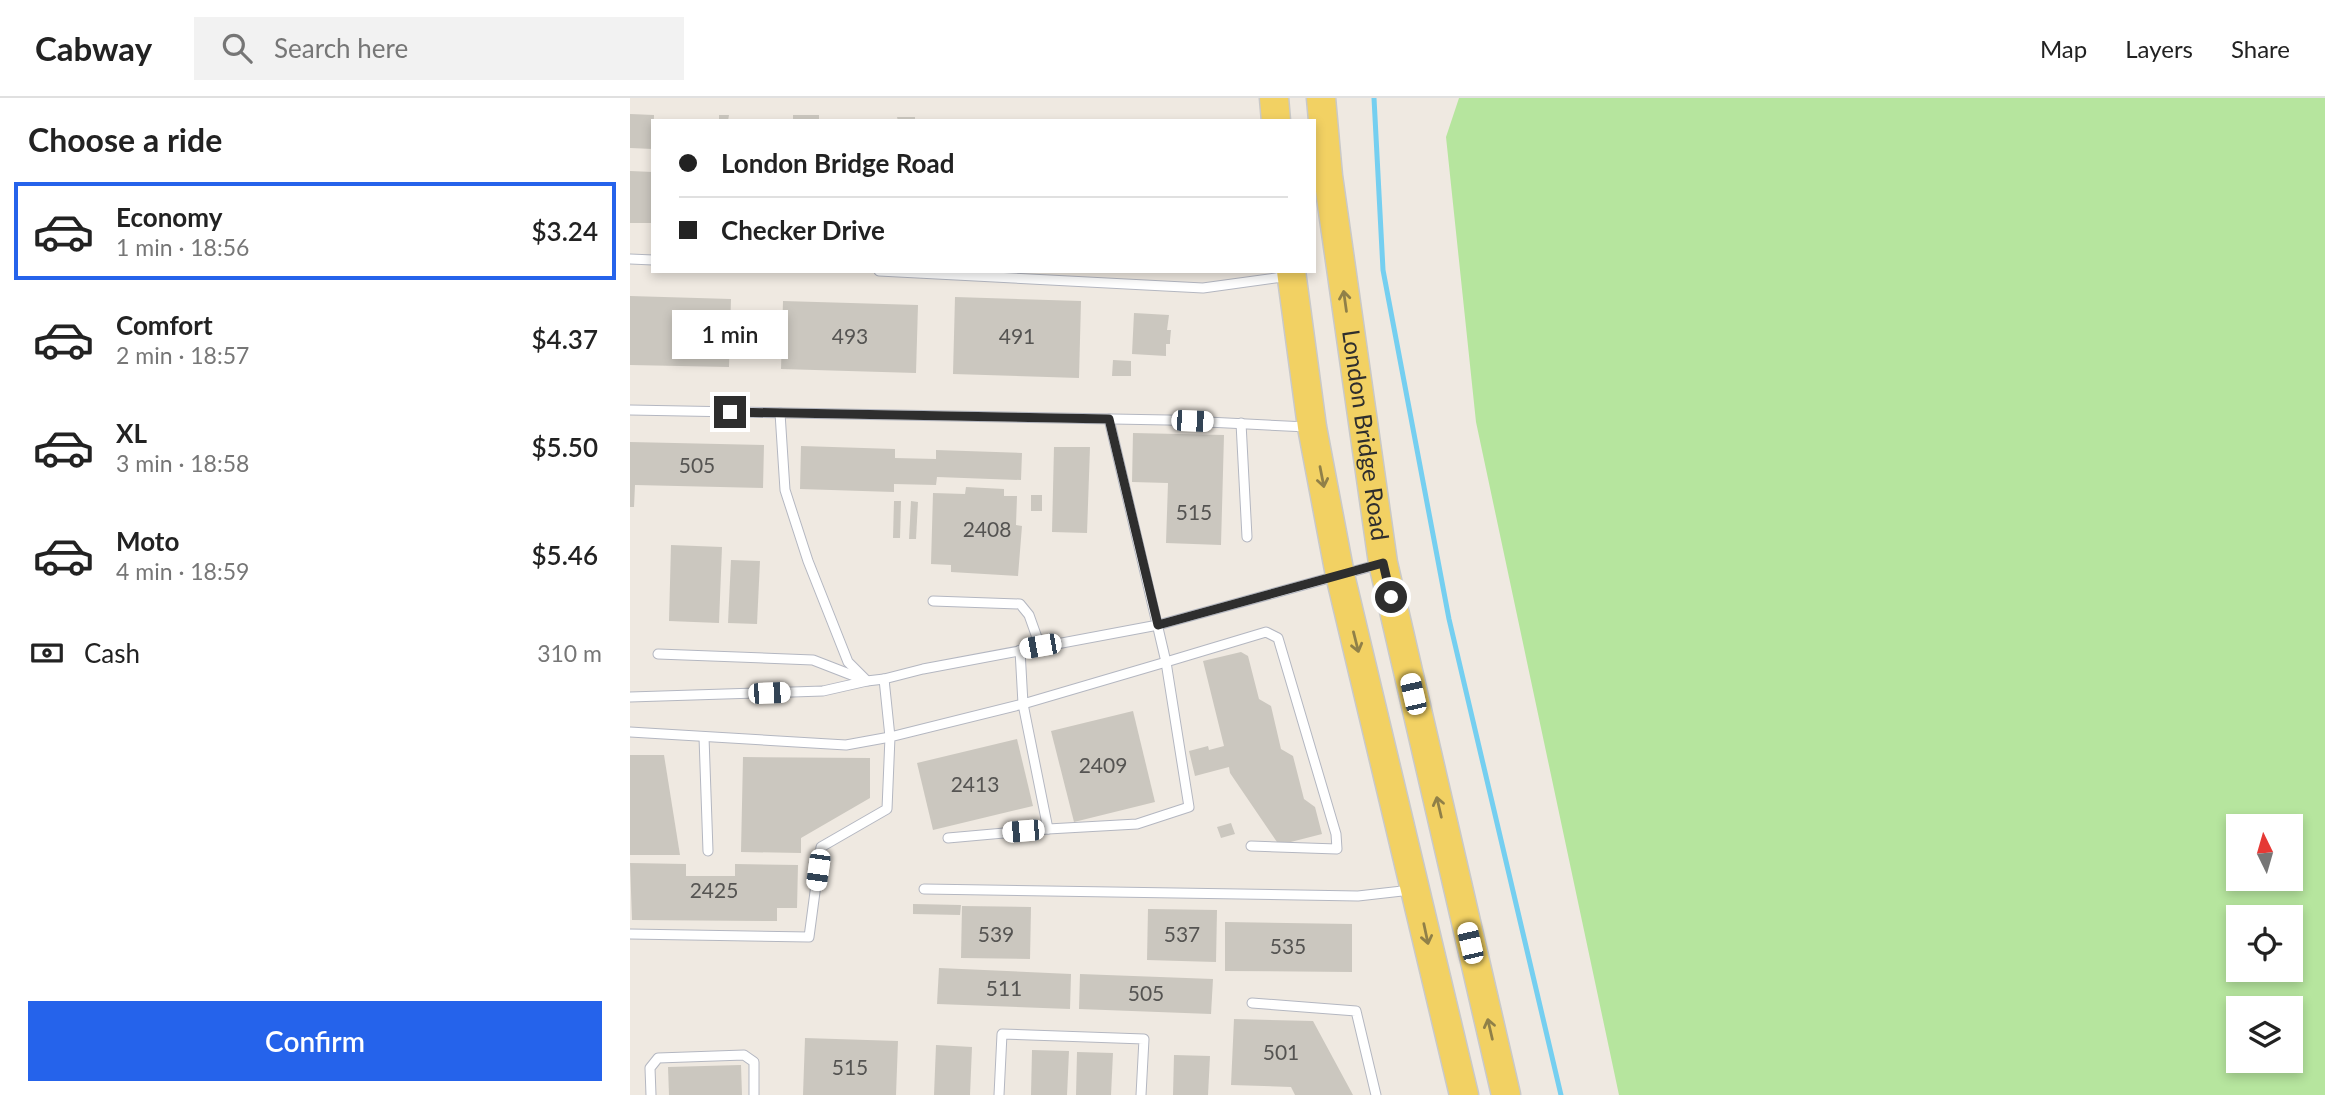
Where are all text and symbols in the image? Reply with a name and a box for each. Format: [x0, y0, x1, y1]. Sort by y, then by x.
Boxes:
search box [194, 17, 684, 80]
text: Cabway [35, 28, 152, 68]
icon: search [218, 29, 256, 67]
text: Search here [274, 32, 408, 64]
text: Map [2040, 34, 2087, 63]
text: Layers [2125, 34, 2193, 63]
text: Share [2231, 34, 2290, 63]
text: Choose a ride [28, 120, 222, 159]
text: London Bridge Road [721, 147, 954, 179]
icon: car [32, 200, 95, 263]
text: Economy [116, 201, 222, 233]
text: Checker Drive [721, 214, 885, 246]
text: $3.24 [532, 215, 598, 247]
text: 1 min · 18:56 [116, 233, 249, 261]
one-way arrow [1339, 290, 1352, 313]
icon: car [32, 308, 95, 371]
text: Comfort [116, 309, 213, 341]
callout: 1 min [672, 310, 788, 360]
text: 1 min [702, 320, 758, 348]
text: $4.37 [532, 323, 598, 355]
house number: 493 [832, 323, 868, 348]
house number: 491 [999, 323, 1035, 348]
street label: London Bridge Road [1337, 328, 1396, 542]
text: 2 min · 18:57 [116, 341, 249, 369]
route end [714, 396, 746, 428]
car [1171, 410, 1214, 432]
icon: car [32, 416, 95, 479]
text: XL [116, 417, 147, 449]
text: $5.50 [532, 431, 598, 463]
text: 3 min · 18:58 [116, 449, 249, 477]
house number: 505 [679, 452, 715, 477]
one-way arrow [1316, 465, 1329, 488]
house number: 515 [1176, 499, 1212, 524]
house number: 2408 [963, 516, 1011, 541]
icon: car [32, 524, 95, 587]
text: Moto [116, 525, 179, 557]
text: $5.46 [532, 539, 598, 571]
text: 4 min · 18:59 [116, 557, 249, 585]
route start [1375, 581, 1407, 613]
one-way arrow [1350, 630, 1363, 653]
car [1018, 632, 1063, 660]
icon: cash [28, 634, 66, 672]
text: Cash [84, 637, 140, 669]
text: 310 m [537, 639, 602, 667]
car [1399, 671, 1428, 717]
car [748, 682, 791, 704]
house number: 2409 [1079, 752, 1127, 777]
house number: 2413 [951, 771, 999, 796]
one-way arrow [1431, 796, 1445, 819]
north arrow [2226, 814, 2303, 891]
map controls [2226, 814, 2303, 1073]
car [1002, 819, 1045, 843]
car [805, 848, 832, 892]
house number: 2425 [690, 877, 738, 902]
button: locate [2226, 905, 2303, 982]
car [1456, 920, 1485, 966]
house number: 539 [978, 921, 1014, 946]
house number: 537 [1164, 921, 1200, 946]
one-way arrow [1421, 923, 1434, 945]
house number: 535 [1270, 933, 1306, 958]
house number: 511 [986, 975, 1022, 1000]
house number: 505 [1128, 980, 1164, 1005]
button: layers [2226, 996, 2303, 1073]
button: Confirm [28, 1001, 602, 1081]
one-way arrow [1483, 1018, 1496, 1040]
house number: 501 [1263, 1039, 1299, 1064]
house number: 515 [832, 1054, 868, 1079]

